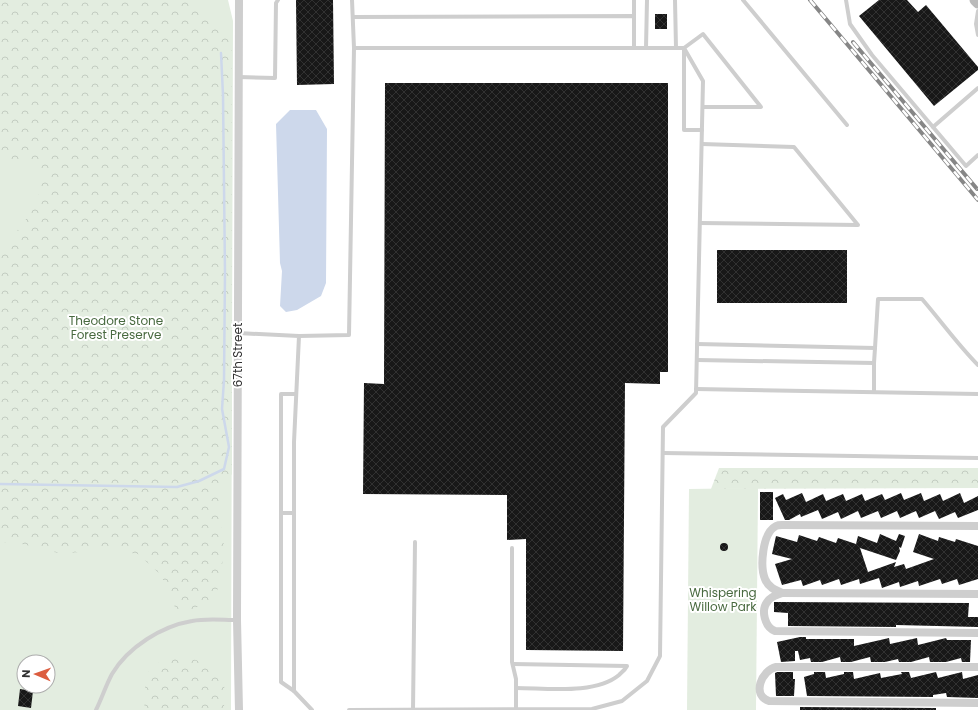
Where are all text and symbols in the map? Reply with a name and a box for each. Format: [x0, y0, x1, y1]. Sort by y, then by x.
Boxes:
park label: Theodore Stone Forest Preserve [69, 312, 163, 343]
street label: 67th Street [229, 323, 246, 387]
park label: Whispering Willow Park [689, 584, 757, 615]
north arrow [16, 654, 56, 694]
text: N [18, 669, 34, 678]

